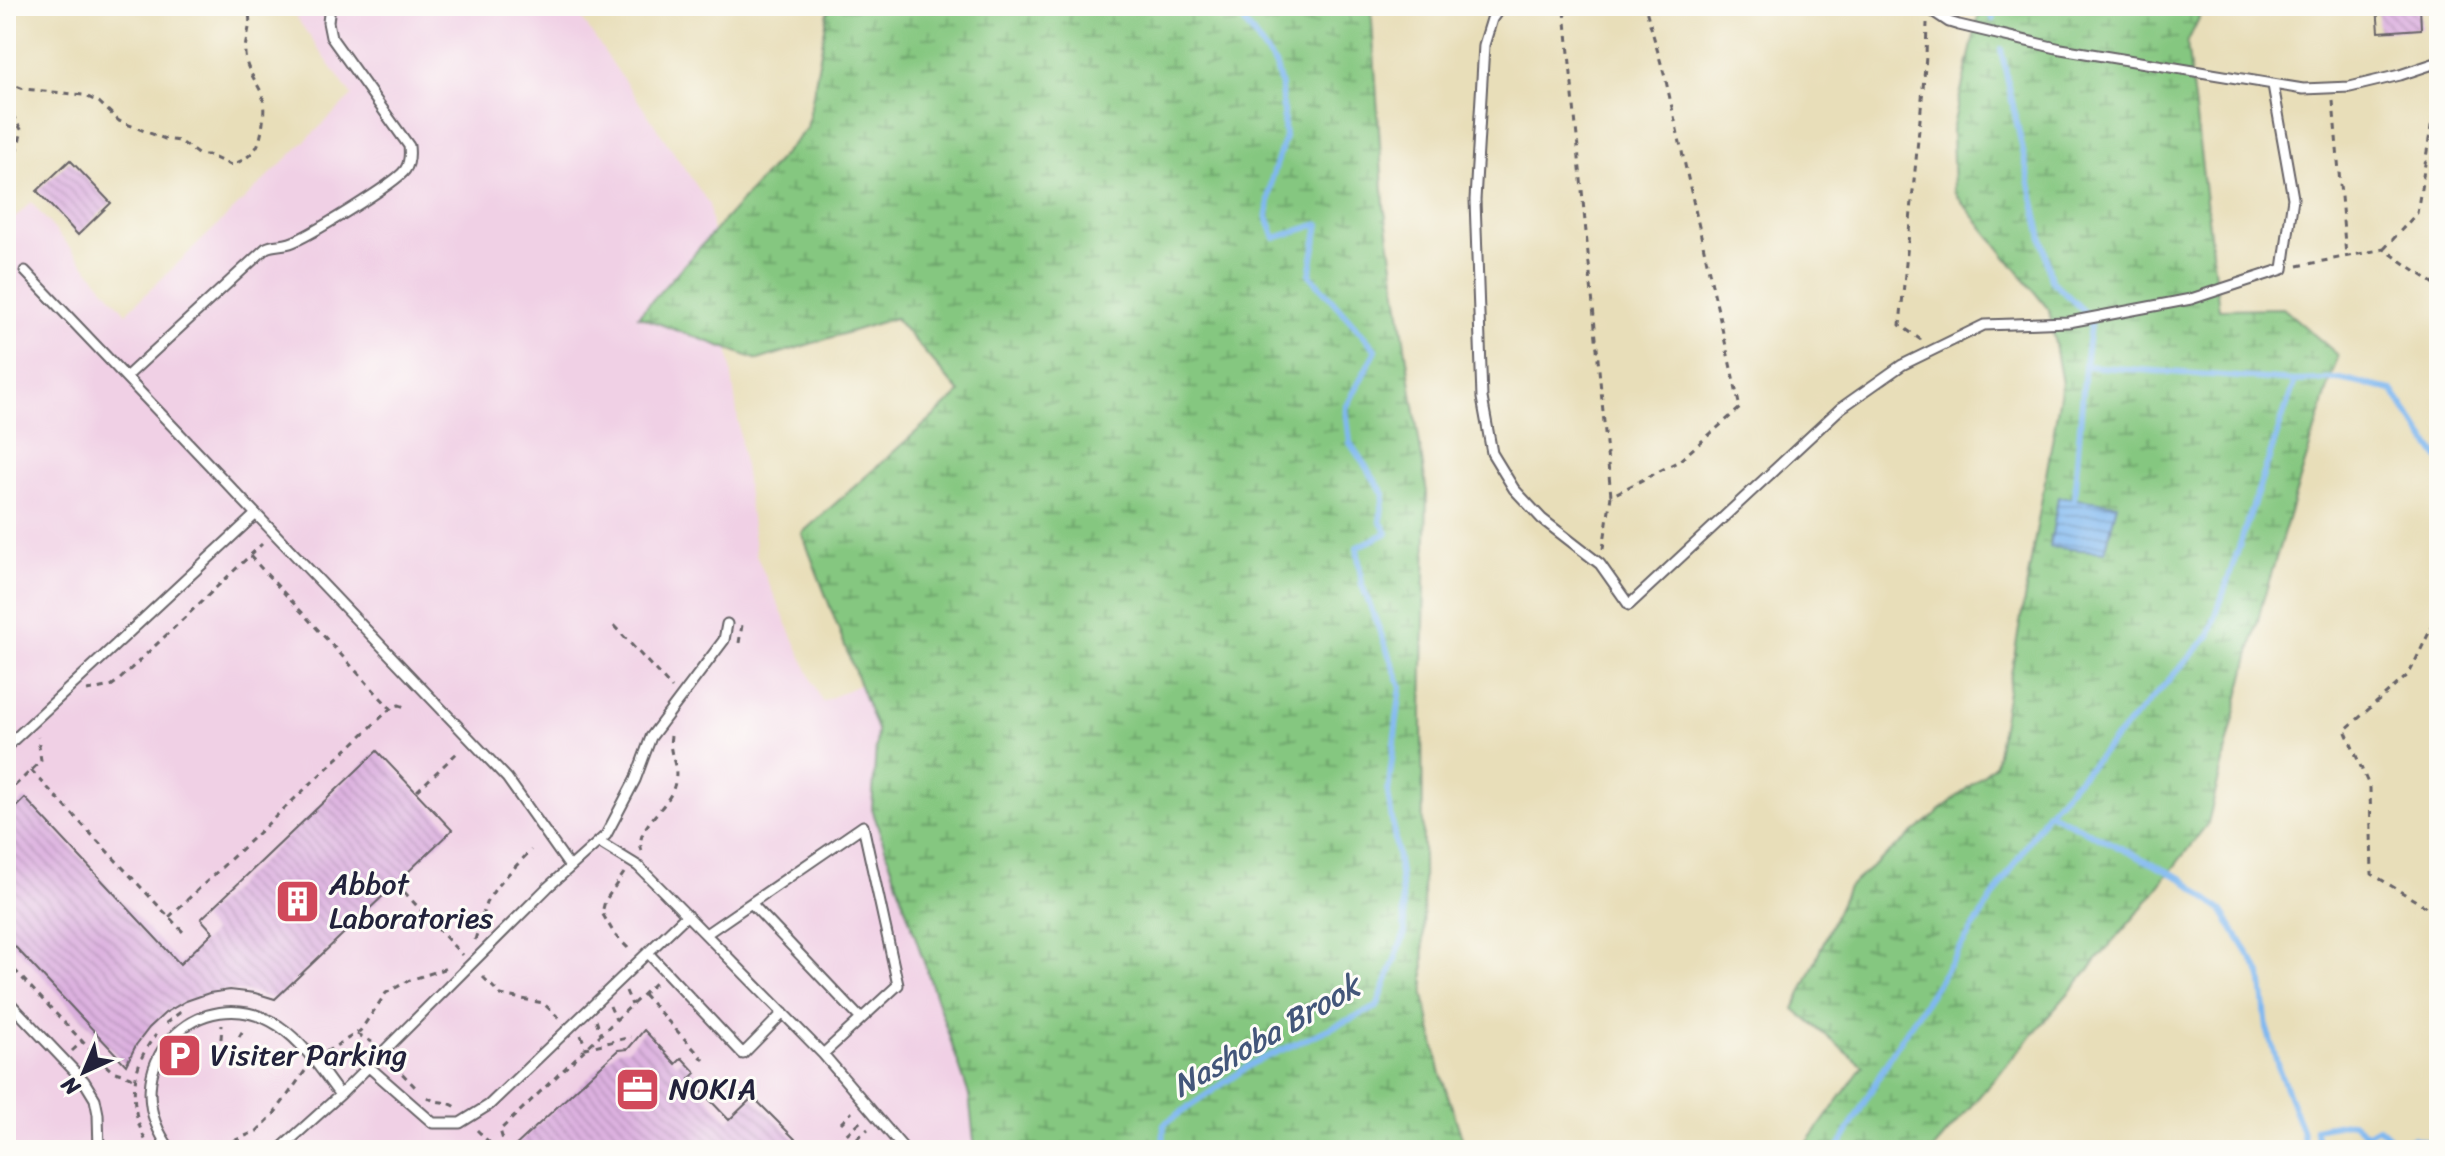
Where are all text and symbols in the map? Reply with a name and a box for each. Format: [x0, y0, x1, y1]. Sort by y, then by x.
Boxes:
place label: Abbot Laboratories [328, 857, 493, 945]
building icon: Abbot Laboratories [274, 877, 322, 925]
water label: Nashoba Brook [1161, 957, 1375, 1113]
place label: Visiter Parking [210, 1028, 407, 1082]
parking icon: Visiter Parking [155, 1031, 203, 1079]
north arrow [44, 1032, 124, 1112]
place label: NOKIA [669, 1062, 756, 1116]
office icon: NOKIA [614, 1065, 662, 1113]
text: N [51, 1066, 90, 1106]

